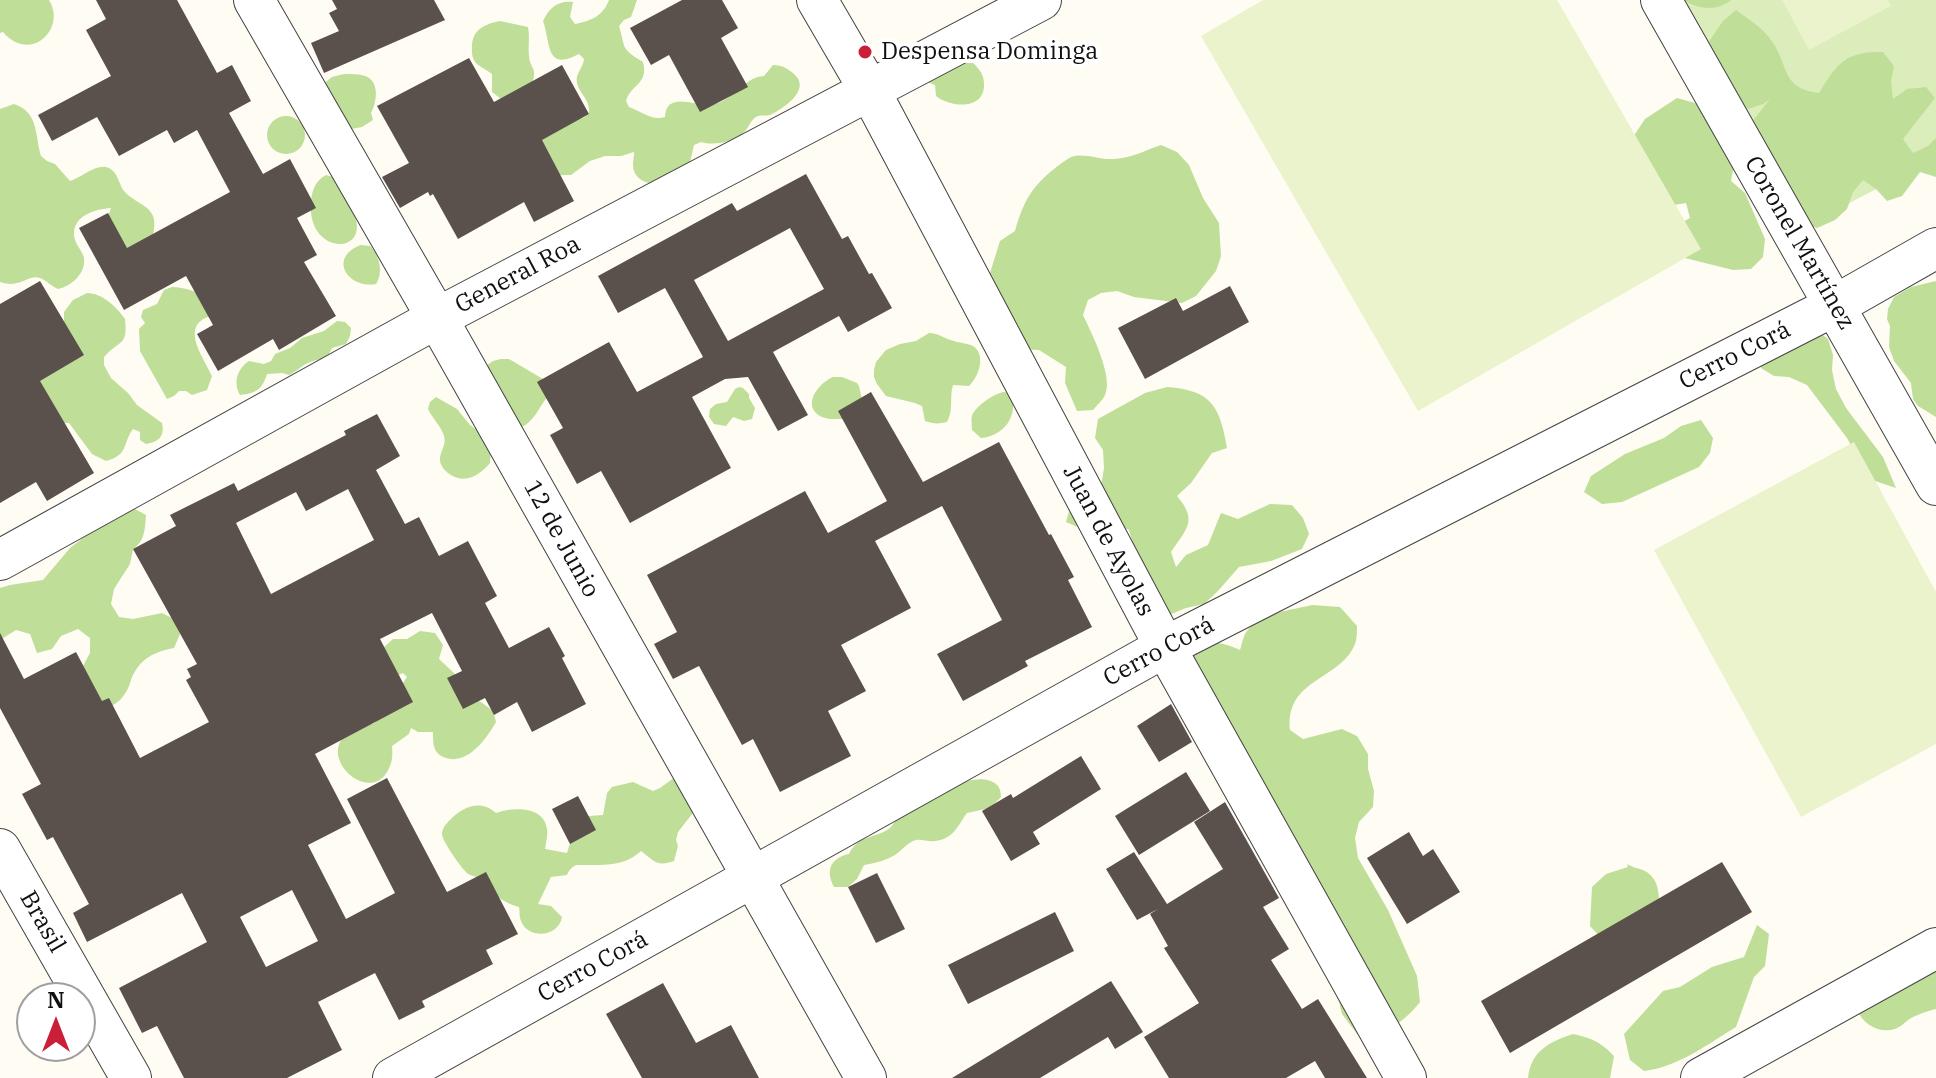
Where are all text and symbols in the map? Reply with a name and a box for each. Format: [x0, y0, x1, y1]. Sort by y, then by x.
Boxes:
place label: Despensa Dominga [881, 38, 1098, 66]
marker: Despensa Dominga [856, 43, 874, 61]
street label: Coronel Martínez [1738, 151, 1860, 335]
street label: General Roa [451, 230, 585, 320]
street label: Cerro Corá [1674, 316, 1796, 396]
street label: Juan de Ayolas [1056, 461, 1160, 621]
street label: 12 de Junio [517, 475, 605, 603]
street label: Cerro Corá [1099, 611, 1219, 693]
street label: Brasil [13, 886, 71, 958]
street label: Cerro Corá [533, 925, 653, 1009]
north arrow [16, 982, 96, 1062]
text: N [47, 985, 65, 1014]

